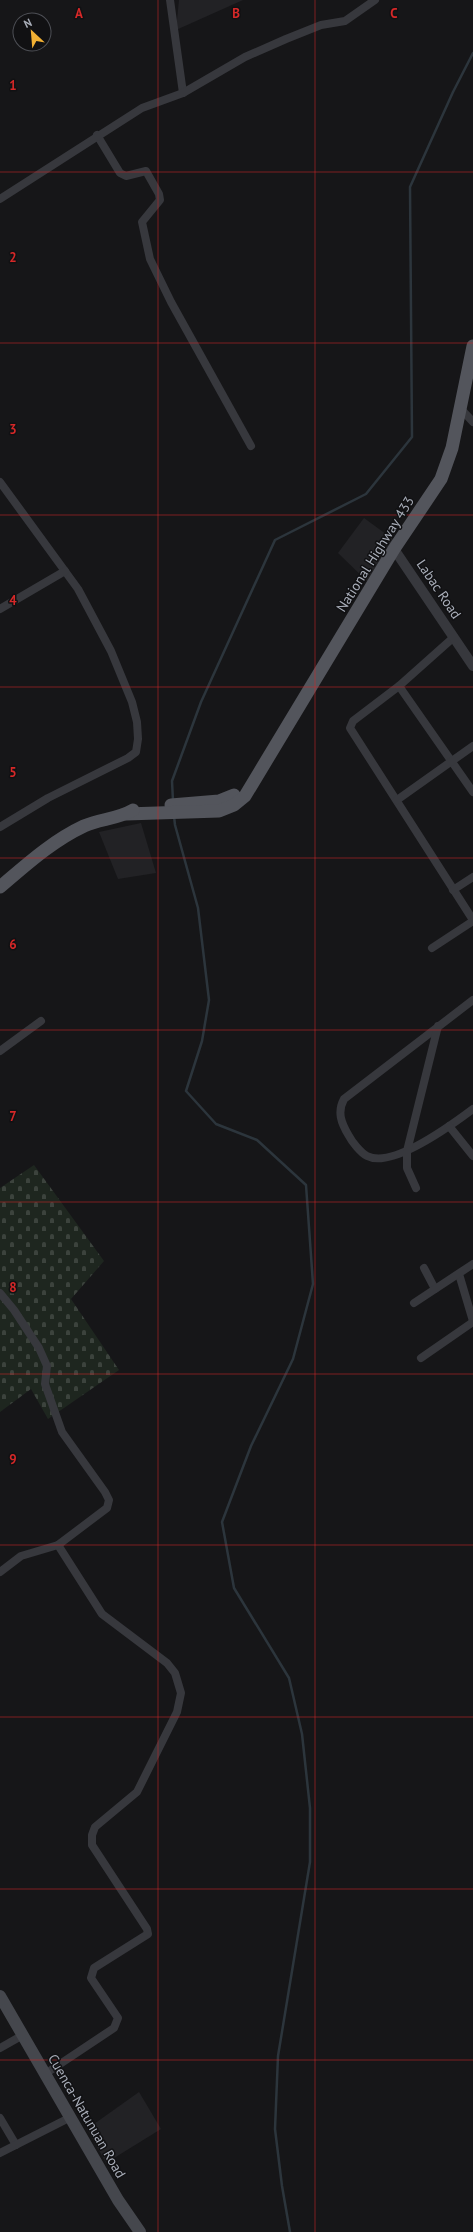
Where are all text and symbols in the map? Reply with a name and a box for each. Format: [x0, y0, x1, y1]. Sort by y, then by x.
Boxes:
text: A [75, 5, 83, 22]
text: B [232, 5, 240, 22]
text: C [390, 5, 398, 22]
north arrow [12, 12, 52, 52]
text: N [21, 15, 34, 31]
text: 1 [9, 77, 17, 94]
text: 2 [9, 249, 17, 266]
text: 3 [9, 421, 17, 438]
street label: National Highway 433 [332, 493, 418, 615]
street label: Labac Road [413, 556, 465, 622]
text: 4 [9, 592, 17, 609]
text: 5 [9, 764, 17, 781]
text: 6 [9, 936, 17, 953]
text: 7 [9, 1108, 17, 1125]
text: 8 [9, 1279, 17, 1296]
text: 9 [9, 1451, 17, 1468]
street label: Cuenca-Natunuan Road [44, 2051, 130, 2181]

